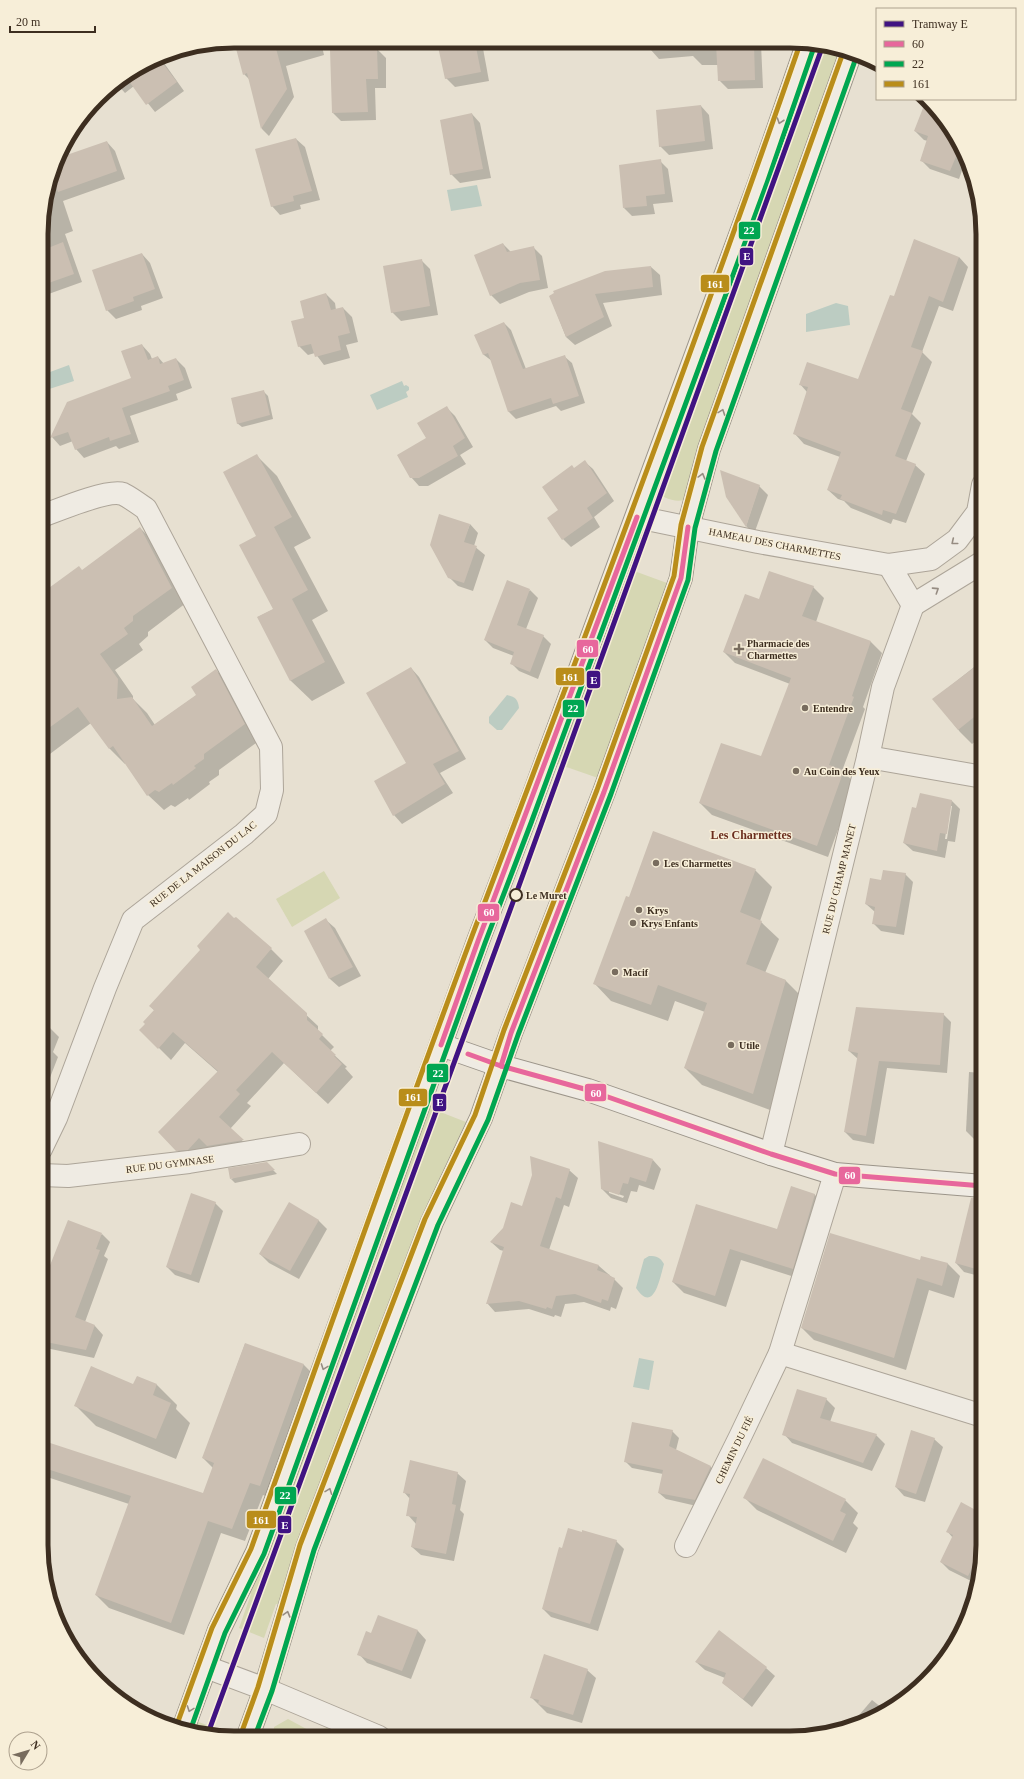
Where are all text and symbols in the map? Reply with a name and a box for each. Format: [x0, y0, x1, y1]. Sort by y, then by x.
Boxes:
scale bar [10, 8, 95, 34]
legend [876, 8, 1016, 100]
text: 20 m [16, 15, 41, 29]
text: Tramway E [912, 17, 968, 31]
text: 60 [912, 37, 924, 51]
text: 22 [912, 57, 924, 71]
text: 161 [912, 77, 930, 91]
one-way arrow [777, 118, 785, 125]
line badge: 22 [738, 221, 761, 240]
text: 22 [744, 224, 755, 236]
line badge: E [739, 247, 754, 266]
text: E [743, 250, 751, 262]
line badge: 161 [700, 274, 730, 293]
text: 161 [707, 278, 723, 290]
one-way arrow [718, 409, 726, 416]
one-way arrow [697, 473, 706, 480]
street label: HAMEAU DES CHARMETTES [708, 526, 842, 562]
one-way arrow [951, 538, 958, 545]
one-way arrow [932, 588, 939, 595]
place label: Pharmacie des Charmettes [747, 638, 810, 661]
line badge: 60 [576, 639, 599, 658]
text: 60 [583, 643, 594, 655]
marker: Pharmacie des Charmettes [734, 644, 744, 654]
line badge: 161 [555, 667, 585, 686]
line badge: E [586, 670, 601, 689]
text: 161 [562, 671, 578, 683]
text: E [590, 674, 598, 686]
line badge: 22 [562, 699, 585, 718]
text: 22 [568, 702, 579, 714]
marker: Entendre [800, 703, 810, 713]
place label: Entendre [813, 703, 853, 714]
marker: Au Coin des Yeux [791, 766, 801, 776]
place label: Au Coin des Yeux [804, 766, 879, 777]
street label: RUE DE LA MAISON DU LAC [147, 819, 259, 909]
street label: RUE DU CHAMP MANET [820, 823, 858, 935]
district label: Les Charmettes [711, 828, 792, 842]
marker: Les Charmettes [651, 858, 661, 868]
place label: Les Charmettes [664, 858, 732, 869]
marker: Le Muret [509, 888, 523, 902]
place label: Le Muret [526, 890, 567, 901]
line badge: 60 [477, 903, 500, 922]
marker: Krys [634, 905, 644, 915]
place label: Krys [647, 905, 668, 916]
text: 60 [484, 906, 495, 918]
marker: Krys Enfants [628, 918, 638, 928]
place label: Krys Enfants [641, 918, 698, 929]
marker: Macif [610, 967, 620, 977]
place label: Macif [623, 967, 649, 978]
marker: Utile [726, 1040, 736, 1050]
place label: Utile [739, 1040, 760, 1051]
line badge: 22 [426, 1063, 449, 1083]
text: 22 [433, 1067, 444, 1079]
line badge: 60 [584, 1083, 607, 1102]
text: 60 [591, 1087, 602, 1099]
line badge: 161 [398, 1088, 428, 1107]
text: 161 [405, 1091, 421, 1103]
line badge: E [432, 1093, 447, 1112]
text: E [436, 1096, 444, 1108]
street label: RUE DU GYMNASE [125, 1153, 215, 1175]
line badge: 60 [838, 1166, 861, 1185]
text: 60 [845, 1169, 856, 1181]
one-way arrow [321, 1363, 329, 1370]
street label: CHEMIN DU FIÉ [713, 1414, 755, 1486]
line badge: 22 [274, 1486, 297, 1505]
one-way arrow [324, 1488, 332, 1495]
text: 22 [280, 1489, 291, 1501]
line badge: 161 [246, 1510, 277, 1529]
text: 161 [253, 1514, 269, 1526]
line badge: E [277, 1515, 292, 1534]
text: E [281, 1519, 289, 1531]
one-way arrow [282, 1611, 291, 1618]
one-way arrow [186, 1706, 195, 1713]
north arrow [8, 1731, 48, 1771]
text: N [29, 1738, 43, 1752]

